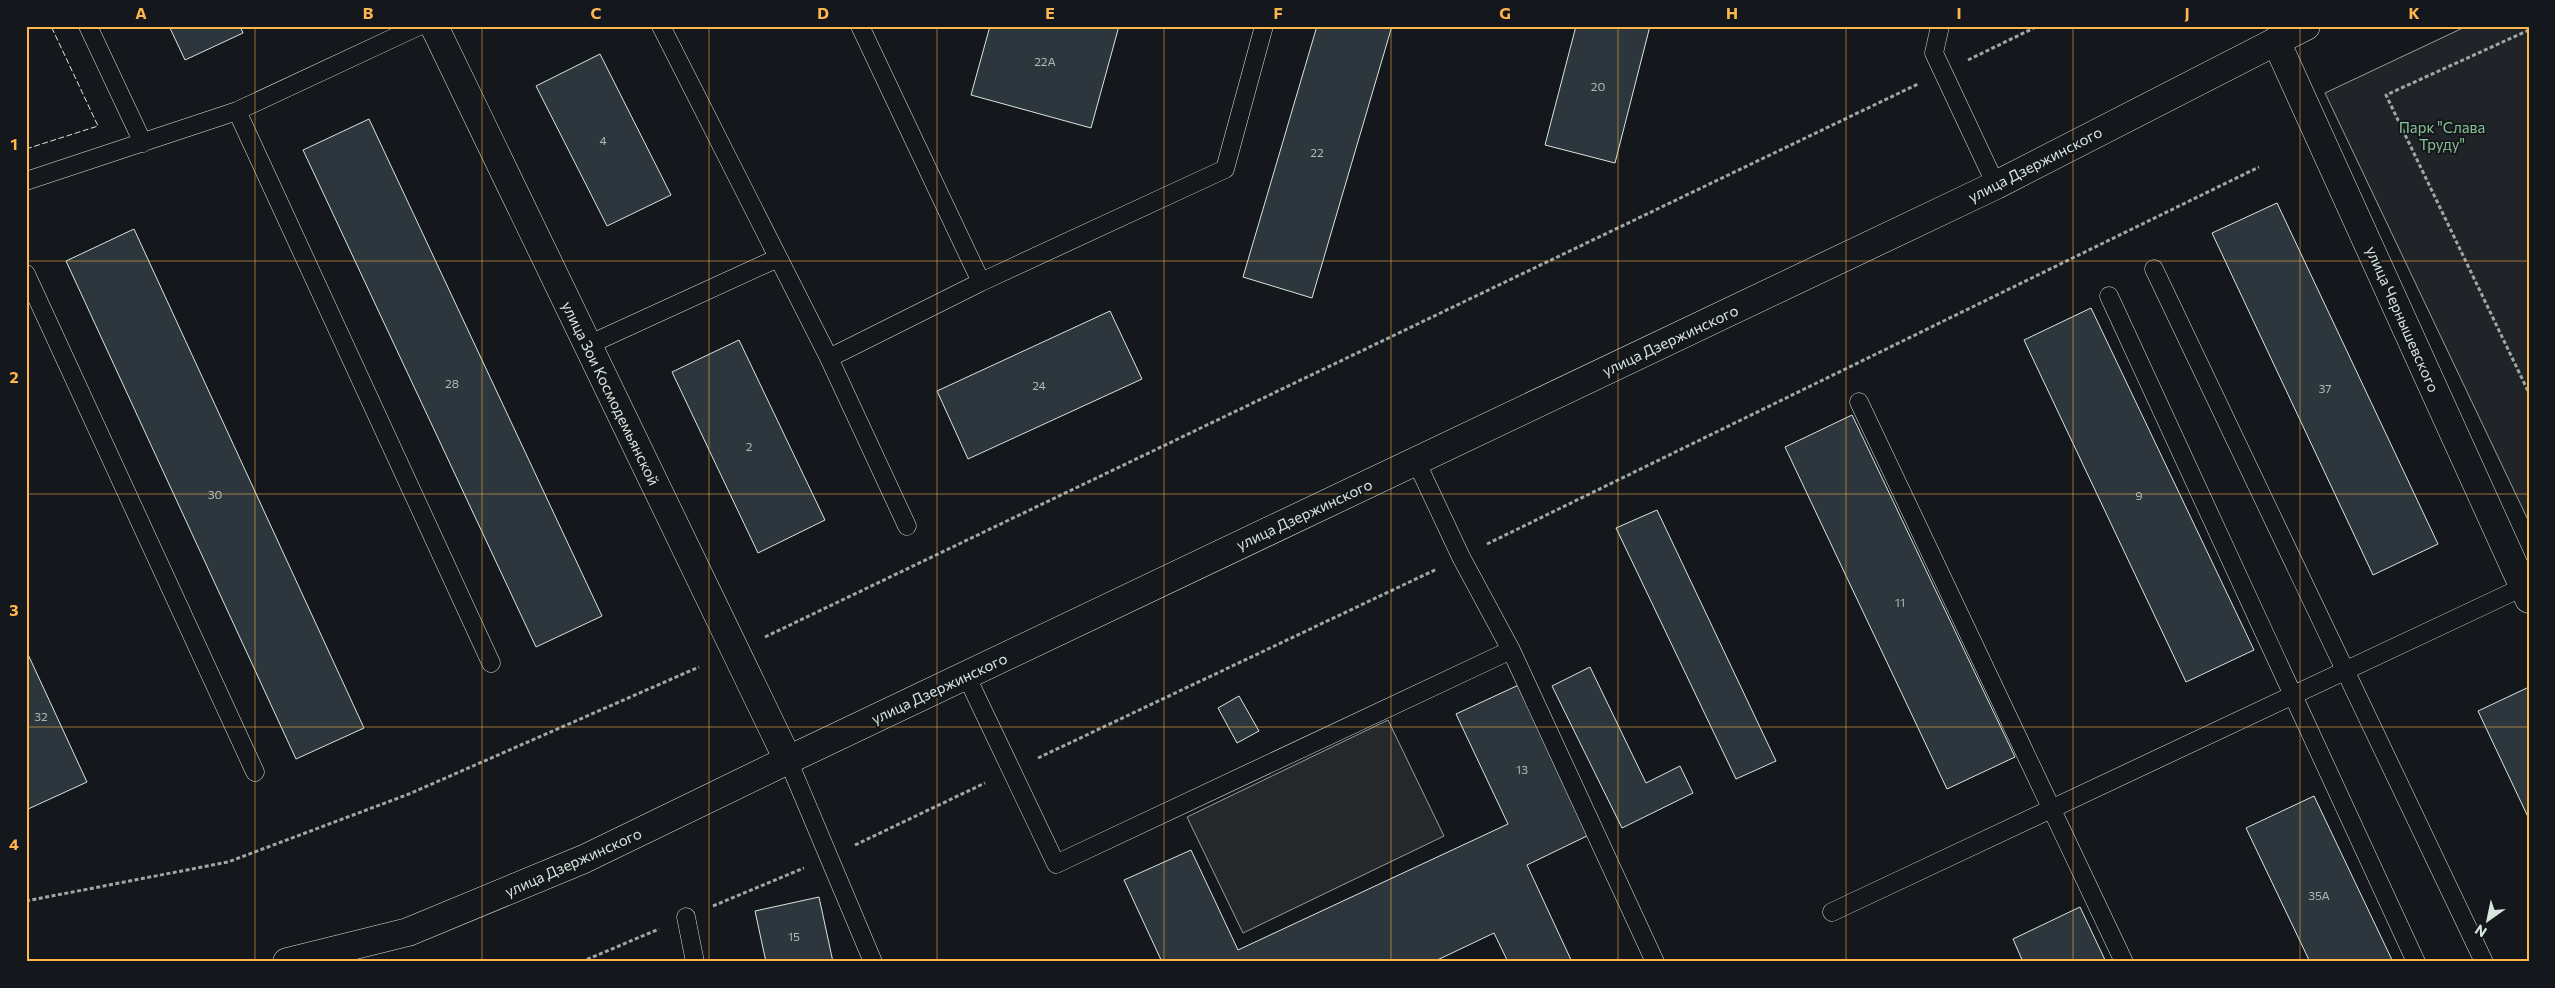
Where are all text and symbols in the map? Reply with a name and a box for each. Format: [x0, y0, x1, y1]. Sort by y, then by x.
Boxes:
text: A [135, 3, 147, 22]
text: B [363, 3, 374, 22]
text: C [591, 3, 602, 22]
text: D [817, 3, 829, 22]
text: E [1045, 3, 1055, 22]
text: F [1273, 3, 1283, 22]
text: G [1499, 3, 1511, 22]
text: H [1726, 3, 1738, 22]
text: I [1956, 3, 1962, 22]
text: J [2184, 3, 2190, 22]
text: K [2408, 3, 2420, 22]
house number: 22А [1034, 54, 1056, 68]
house number: 20 [1591, 79, 1605, 93]
park label: Парк "Слава Труду" [2399, 118, 2485, 153]
street label: улица Дзержинского [1965, 122, 2105, 206]
house number: 4 [599, 133, 607, 147]
text: 1 [10, 134, 18, 153]
house number: 22 [1310, 145, 1324, 159]
street label: улица Чернышевского [2363, 243, 2443, 395]
street label: улица Зои Космодемьянской [559, 298, 663, 488]
street label: улица Дзержинского [1599, 301, 1741, 379]
text: 2 [9, 367, 19, 386]
house number: 28 [445, 376, 459, 390]
house number: 24 [1032, 378, 1046, 392]
house number: 37 [2318, 381, 2332, 395]
house number: 2 [746, 439, 753, 453]
street label: улица Дзержинского [1233, 475, 1375, 553]
house number: 30 [208, 487, 223, 501]
house number: 9 [2135, 488, 2143, 502]
house number: 11 [1895, 595, 1905, 609]
text: 3 [9, 600, 19, 619]
street label: улица Дзержинского [868, 649, 1010, 727]
house number: 32 [34, 709, 48, 723]
house number: 13 [1516, 762, 1528, 776]
street label: улица Дзержинского [502, 824, 644, 900]
text: 4 [9, 834, 19, 853]
house number: 35А [2308, 888, 2330, 902]
north arrow [2462, 896, 2512, 946]
text: N [2472, 921, 2490, 941]
house number: 15 [788, 929, 800, 943]

